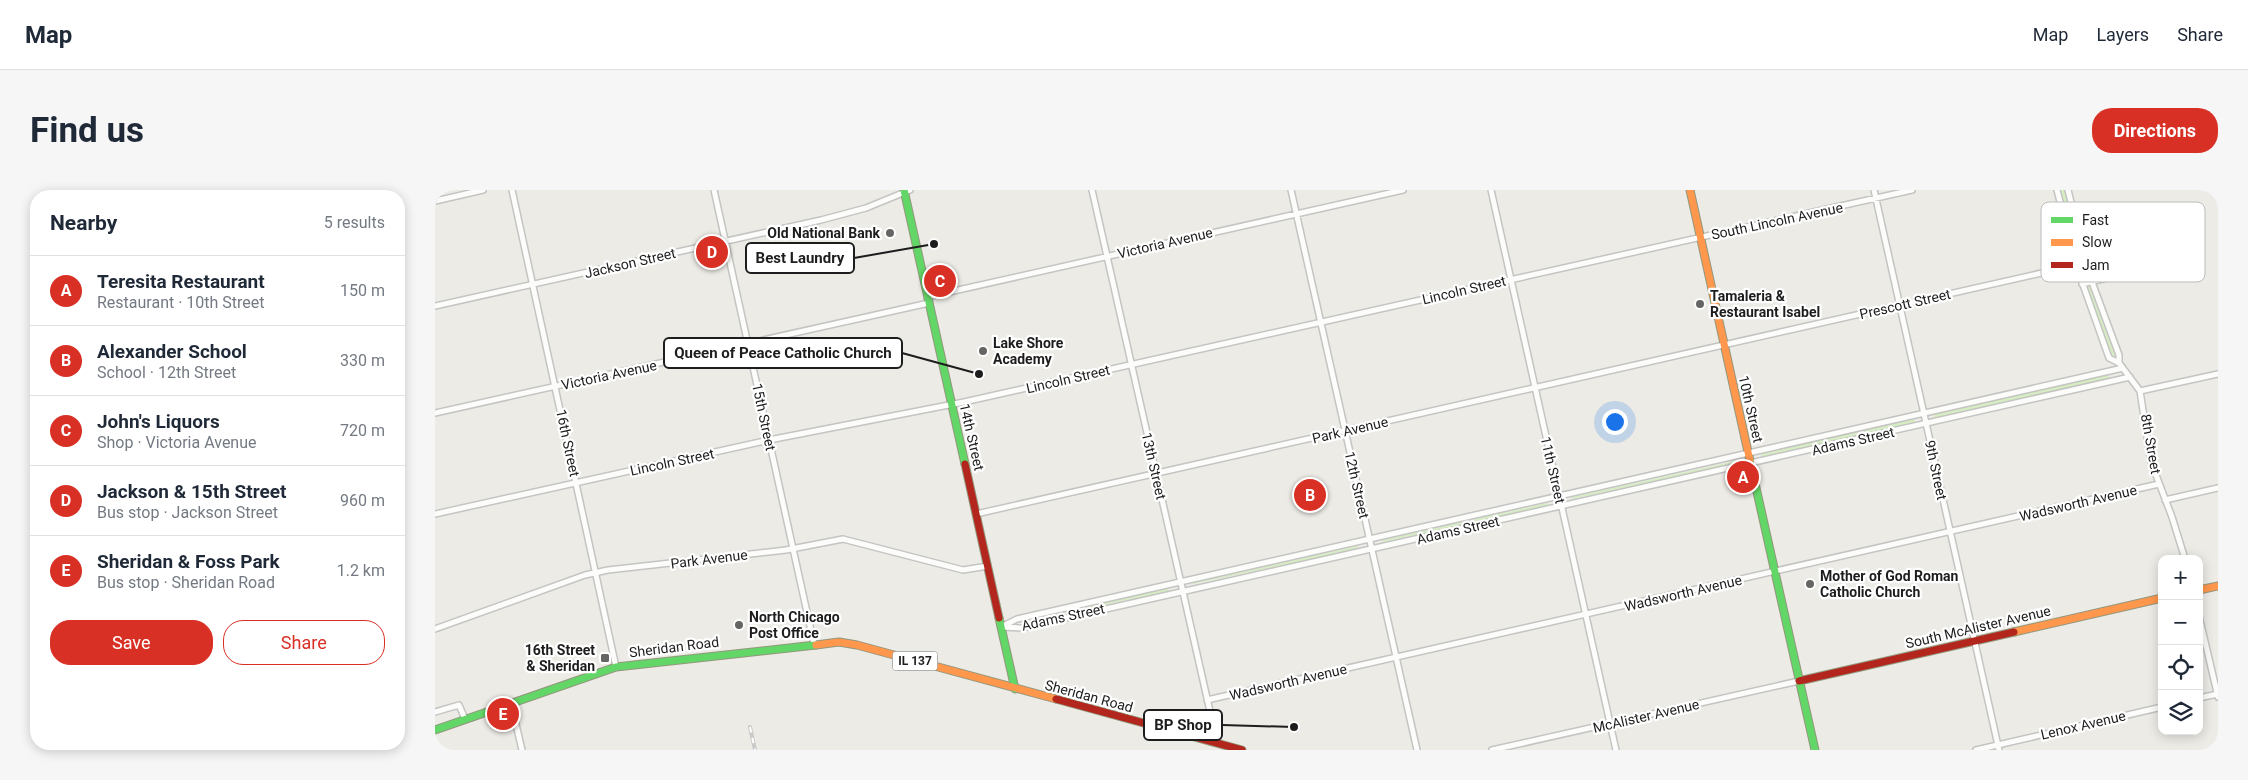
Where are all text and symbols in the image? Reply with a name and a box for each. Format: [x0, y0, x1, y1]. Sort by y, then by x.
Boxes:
text: Map [25, 21, 72, 49]
text: Map [2033, 24, 2068, 45]
text: Layers [2096, 24, 2149, 45]
text: Share [2177, 24, 2223, 45]
button: Directions [2092, 108, 2218, 153]
text: Find us [30, 110, 144, 151]
street label: South Lincoln Avenue [1710, 199, 1844, 243]
legend [2041, 202, 2205, 282]
text: Nearby [50, 211, 117, 235]
text: Fast [2082, 212, 2109, 228]
text: 5 results [324, 213, 385, 232]
street label: Victoria Avenue [1116, 224, 1214, 262]
place label: Old National Bank [767, 225, 881, 241]
marker: Old National Bank [884, 227, 896, 239]
pin: D [696, 233, 728, 271]
text: Slow [2082, 234, 2113, 250]
callout: Best Laundry [746, 243, 854, 273]
street label: Jackson Street [583, 245, 678, 281]
text: Best Laundry [756, 249, 845, 267]
text: Jam [2082, 257, 2110, 273]
pin: C [924, 262, 956, 300]
text: Teresita Restaurant [97, 270, 265, 293]
street label: Lincoln Street [1421, 272, 1508, 307]
text: A [61, 281, 71, 300]
text: 150 m [340, 281, 385, 300]
street label: Prescott Street [1858, 286, 1953, 322]
place label: Tamaleria & Restaurant Isabel [1710, 288, 1820, 320]
text: Restaurant · 10th Street [97, 293, 265, 312]
marker: Tamaleria & Restaurant Isabel [1694, 298, 1706, 310]
place label: Lake Shore Academy [993, 335, 1064, 367]
callout: Queen of Peace Catholic Church [664, 338, 902, 368]
text: Alexander School [97, 340, 247, 363]
text: Queen of Peace Catholic Church [674, 344, 892, 362]
marker: Lake Shore Academy [977, 345, 989, 357]
text: B [61, 351, 71, 370]
text: 330 m [340, 351, 385, 370]
street label: Victoria Avenue [560, 357, 658, 393]
street label: Lincoln Street [1025, 361, 1112, 396]
text: School · 12th Street [97, 363, 236, 382]
street label: 10th Street [1736, 374, 1767, 445]
street label: 15th Street [749, 382, 779, 453]
street label: 14th Street [957, 402, 988, 473]
street label: 16th Street [553, 408, 583, 479]
your location [1602, 409, 1628, 435]
text: John's Liquors [97, 410, 220, 433]
street label: Park Avenue [1310, 413, 1390, 447]
street label: 8th Street [2138, 413, 2164, 476]
text: C [61, 421, 71, 440]
text: 720 m [340, 421, 385, 440]
street label: Adams Street [1810, 424, 1896, 458]
street label: 13th Street [1139, 431, 1170, 502]
text: Shop · Victoria Avenue [97, 433, 257, 452]
street label: 11th Street [1538, 435, 1569, 506]
street label: 9th Street [1922, 439, 1950, 502]
street label: Lincoln Street [629, 445, 716, 479]
street label: 12th Street [1342, 450, 1373, 521]
pin: A [1727, 458, 1759, 496]
pin: B [1294, 476, 1326, 514]
text: Jackson & 15th Street [97, 480, 286, 503]
street label: Wadsworth Avenue [2018, 482, 2138, 524]
text: D [61, 491, 71, 510]
text: 960 m [340, 491, 385, 510]
text: Bus stop · Jackson Street [97, 503, 278, 522]
street label: Adams Street [1415, 513, 1501, 547]
street label: Park Avenue [670, 546, 748, 572]
text: Sheridan & Foss Park [97, 550, 280, 573]
map controls [2158, 555, 2203, 735]
button: + [2158, 555, 2203, 600]
text: E [62, 561, 71, 580]
text: 1.2 km [337, 561, 385, 580]
place label: Mother of God Roman Catholic Church [1820, 568, 1959, 600]
street label: Wadsworth Avenue [1623, 572, 1743, 614]
text: Bus stop · Sheridan Road [97, 573, 275, 592]
marker: Mother of God Roman Catholic Church [1804, 578, 1816, 590]
street label: Adams Street [1020, 600, 1106, 634]
button: − [2158, 600, 2203, 645]
street label: South McAlister Avenue [1904, 603, 2052, 651]
place label: North Chicago Post Office [749, 609, 840, 641]
marker: North Chicago Post Office [733, 619, 745, 631]
button: Save [50, 620, 213, 665]
button: Share [223, 620, 385, 665]
street label: Sheridan Road [628, 634, 720, 660]
place label: 16th Street & Sheridan [525, 642, 595, 674]
button: locate [2158, 645, 2203, 690]
marker: 16th Street & Sheridan [599, 652, 611, 664]
road number: IL 137 [893, 652, 937, 671]
street label: Wadsworth Avenue [1228, 661, 1348, 703]
street label: Sheridan Road [1043, 677, 1135, 715]
button: layers [2158, 690, 2203, 735]
pin: E [487, 695, 519, 733]
street label: McAlister Avenue [1591, 696, 1701, 736]
street label: Lenox Avenue [2039, 707, 2127, 743]
callout: BP Shop [1144, 710, 1222, 740]
text: BP Shop [1154, 716, 1212, 734]

